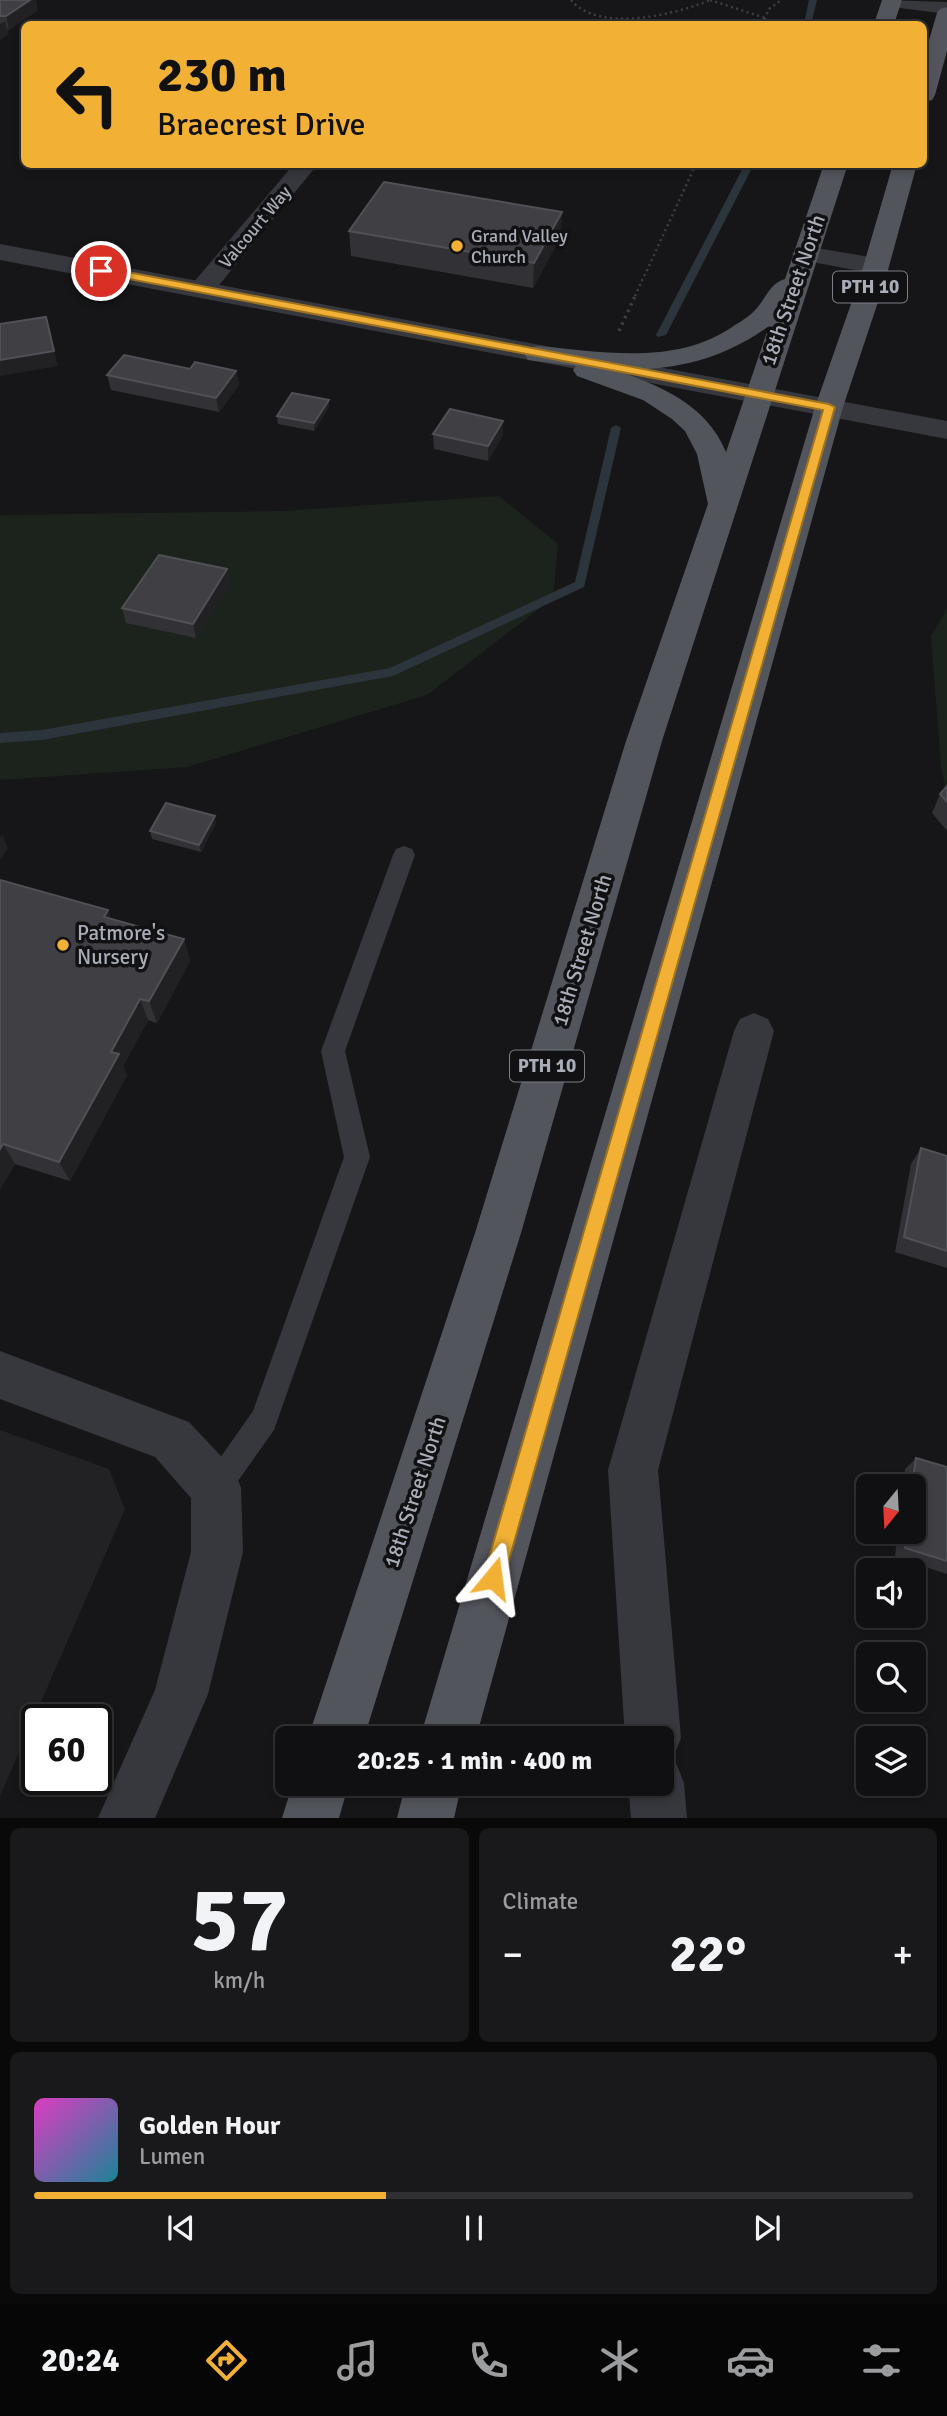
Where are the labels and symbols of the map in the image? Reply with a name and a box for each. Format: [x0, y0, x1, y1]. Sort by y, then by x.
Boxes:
street label: Valcourt Way [214, 181, 296, 273]
street label: 18th Street North [755, 211, 831, 369]
place label: Grand Valley Church [471, 225, 568, 268]
marker: Grand Valley Church [449, 238, 465, 254]
pin [71, 241, 131, 301]
road number: PTH 10 [833, 272, 907, 302]
street label: 18th Street North [547, 871, 617, 1029]
place label: Patmore's Nursery [77, 920, 165, 970]
marker: Patmore's Nursery [55, 937, 71, 953]
road number: PTH 10 [510, 1050, 584, 1082]
street label: 18th Street North [378, 1413, 452, 1571]
north arrow [856, 1474, 926, 1544]
position arrow [456, 1541, 530, 1615]
speed limit sign: 60 [21, 1704, 112, 1795]

